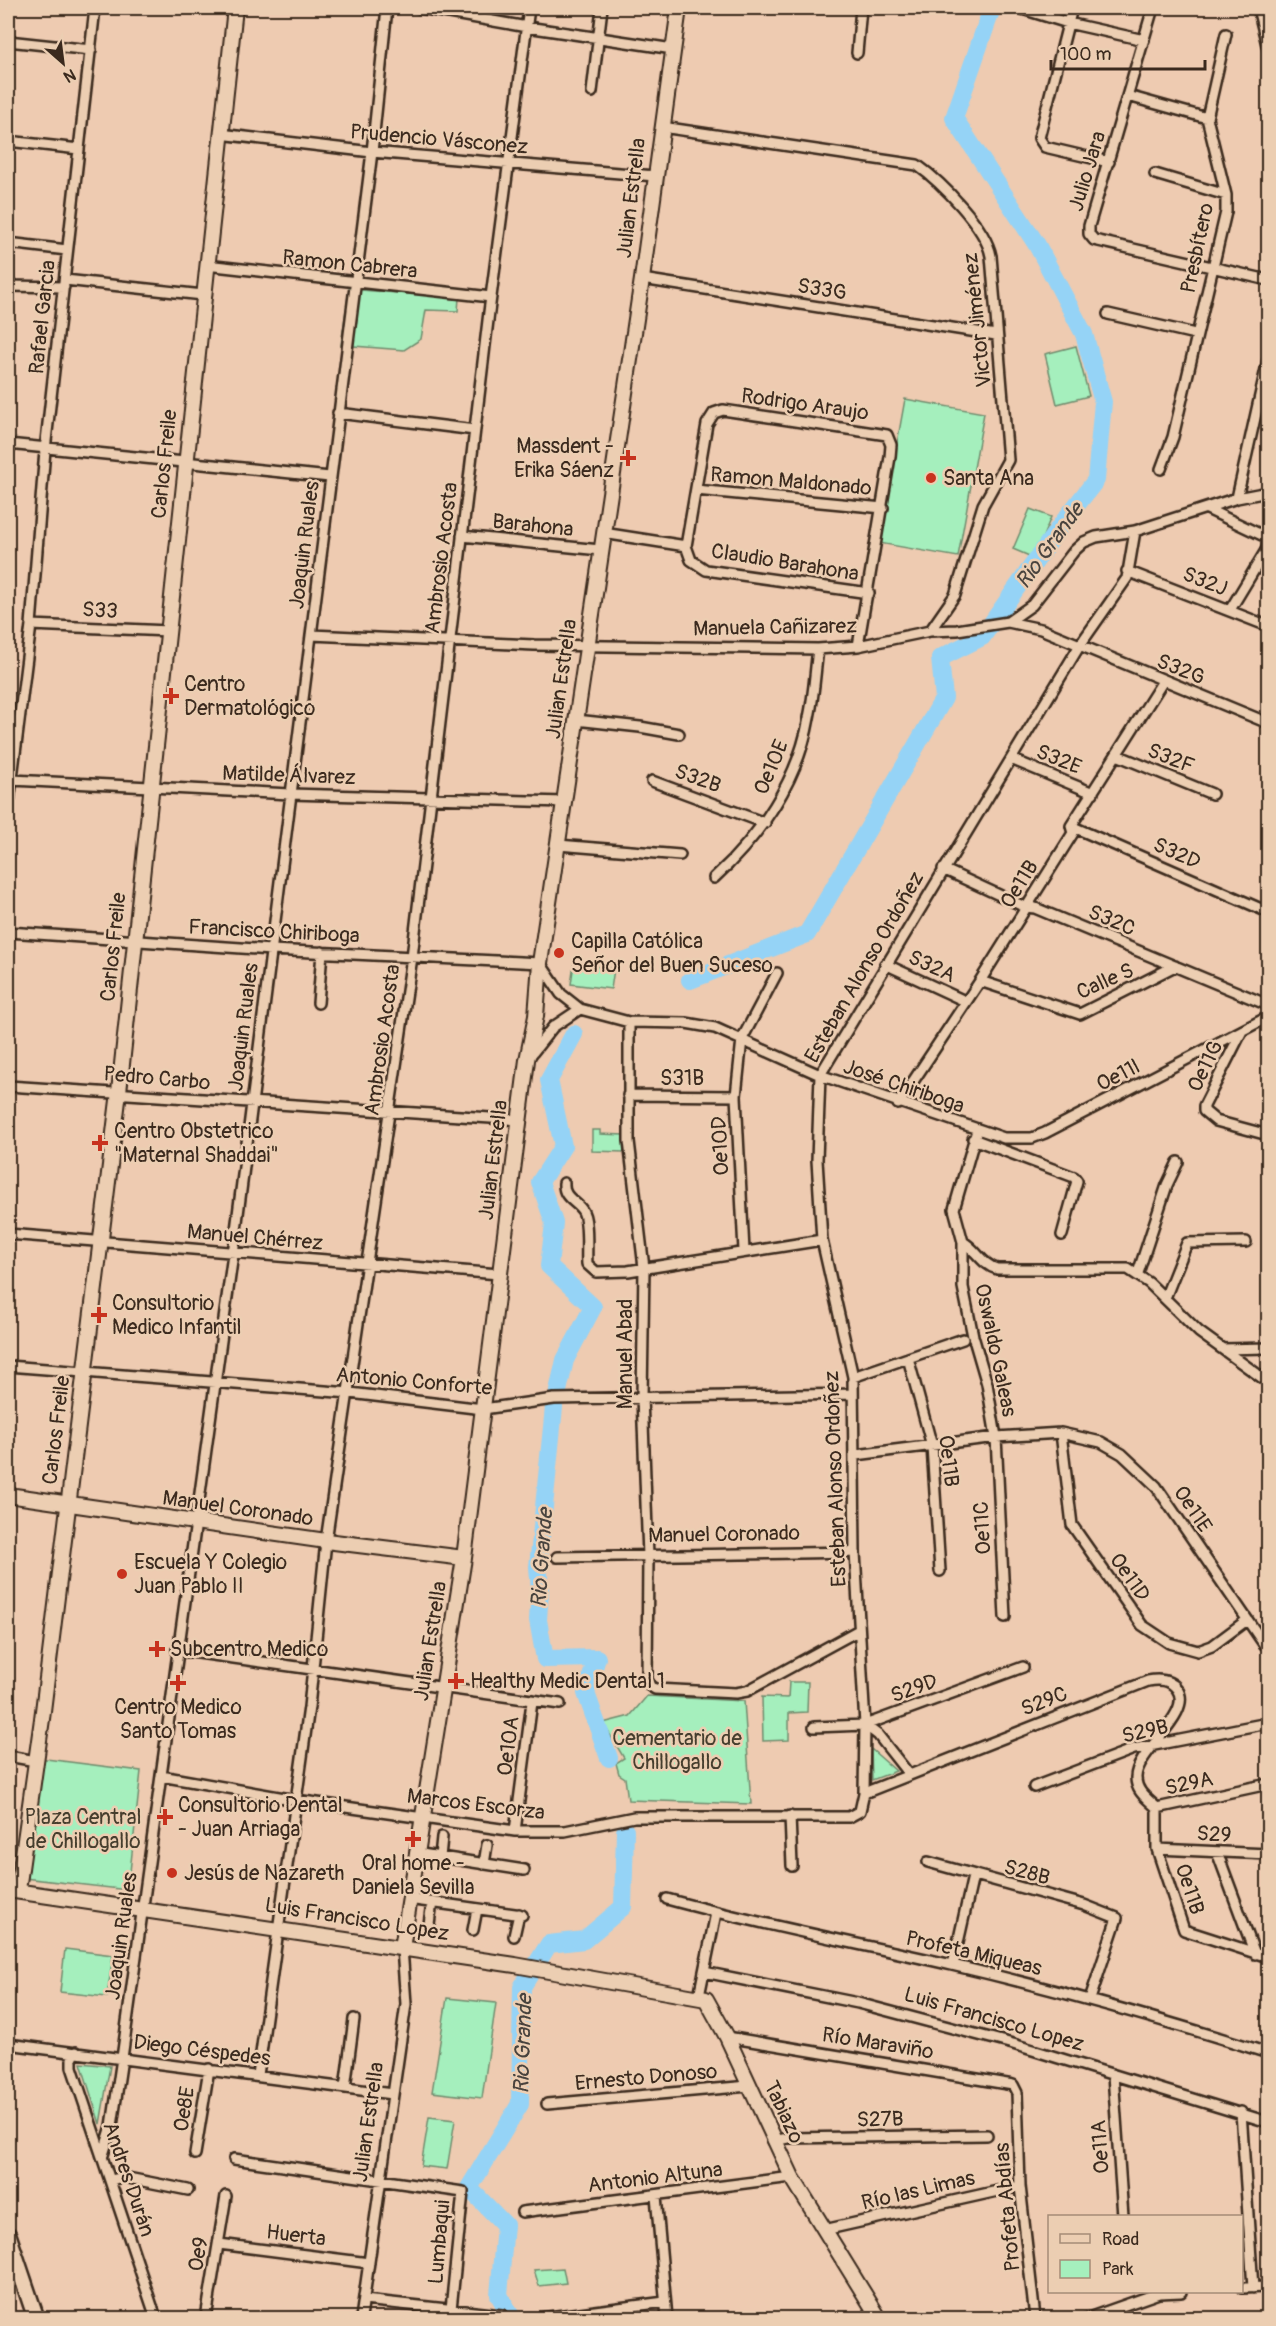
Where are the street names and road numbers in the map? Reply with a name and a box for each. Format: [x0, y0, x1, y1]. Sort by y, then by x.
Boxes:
street label: Prudencio Vásconez [349, 118, 529, 161]
street label: Julio Jara [1063, 128, 1112, 214]
street label: Julian Estrella [611, 136, 652, 260]
street label: Presbítero [1175, 201, 1220, 296]
street label: Ramon Cabrera [281, 244, 419, 285]
street label: Victor Jiménez [957, 251, 998, 389]
street label: Rafael Garcia [23, 259, 62, 375]
street label: S33G [795, 272, 849, 307]
street label: Rodrigo Araujo [739, 382, 870, 427]
street label: Carlos Freile [145, 408, 184, 520]
street label: Ramon Maldonado [709, 461, 873, 502]
street label: Joaquin Ruales [283, 479, 326, 611]
street label: Ambrosio Acosta [419, 481, 464, 635]
street label: Barahona [491, 508, 575, 543]
street label: Claudio Barahona [709, 537, 861, 587]
street label: S32J [1179, 561, 1231, 602]
street label: S33 [81, 596, 118, 625]
street label: Manuela Cañizarez [693, 613, 857, 642]
street label: Julian Estrella [540, 617, 583, 741]
street label: S32G [1153, 648, 1209, 691]
street label: Oe10E [748, 736, 795, 799]
street label: S32F [1143, 737, 1198, 780]
street label: S32E [1032, 738, 1086, 781]
street label: S32B [671, 758, 725, 799]
street label: Matilde Álvarez [222, 760, 356, 791]
street label: S32D [1149, 831, 1205, 876]
street label: Oe11B [994, 855, 1045, 913]
street label: Esteban Alonso Ordoñez [799, 867, 930, 1068]
street label: Carlos Freile [94, 891, 133, 1003]
street label: S32C [1084, 899, 1140, 942]
street label: Francisco Chiriboga [188, 914, 360, 949]
street label: S32A [904, 944, 960, 989]
street label: Calle S [1072, 957, 1138, 1006]
street label: Joaquin Ruales [222, 961, 265, 1093]
street label: Ambrosio Acosta [359, 963, 406, 1118]
street label: Oe11G [1181, 1036, 1229, 1096]
street label: José Chiriboga [840, 1053, 968, 1120]
street label: Oe11l [1092, 1053, 1144, 1098]
street label: Pedro Carbo [103, 1060, 211, 1097]
street label: S31B [660, 1065, 704, 1092]
street label: Julian Estrella [473, 1098, 514, 1222]
street label: Oe10D [705, 1116, 736, 1176]
street label: Manuel Chérrez [186, 1218, 324, 1257]
street label: Oswaldo Galeas [968, 1281, 1023, 1420]
street label: Manuel Abad [612, 1299, 639, 1409]
street label: Antonio Conforte [335, 1361, 494, 1402]
street label: Esteban Alonso Ordoñez [818, 1370, 853, 1588]
street label: Carlos Freile [36, 1373, 77, 1486]
street label: Oe11B [932, 1434, 965, 1489]
street label: Oe11E [1167, 1481, 1218, 1538]
street label: Manuel Coronado [161, 1485, 315, 1532]
street label: Oe11C [968, 1501, 997, 1555]
street label: Manuel Coronado [648, 1520, 800, 1549]
street label: Oe11D [1103, 1548, 1156, 1607]
street label: Julian Estrella [408, 1579, 453, 1703]
street label: S29D [887, 1668, 941, 1709]
street label: S29C [1017, 1680, 1071, 1723]
street label: S29B [1119, 1713, 1171, 1750]
street label: Oe10A [491, 1715, 526, 1777]
street label: S29A [1163, 1765, 1216, 1802]
street label: Marcos Escorza [405, 1783, 546, 1826]
street label: S29 [1196, 1820, 1232, 1849]
street label: S28B [1001, 1853, 1053, 1892]
street label: Oe11B [1169, 1860, 1210, 1918]
street label: Joaquin Ruales [99, 1870, 144, 2002]
street label: Luis Francisco Lopez [263, 1892, 451, 1947]
street label: Profeta Miqueas [903, 1925, 1045, 1982]
street label: Luis Francisco Lopez [901, 1981, 1087, 2058]
street label: Río Maraviño [820, 2021, 936, 2066]
street label: Diego Céspedes [132, 2029, 273, 2072]
street label: Ernesto Donoso [574, 2058, 718, 2097]
street label: Julian Estrella [347, 2060, 390, 2184]
street label: Tabiazo [757, 2077, 810, 2148]
street label: Oe8E [168, 2085, 201, 2134]
street label: S27B [856, 2106, 904, 2133]
street label: Andres Durán [96, 2118, 161, 2240]
street label: Oe11A [1085, 2119, 1116, 2175]
street label: Profeta Abdías [988, 2141, 1027, 2272]
street label: Antonio Altuna [586, 2156, 724, 2199]
street label: Río las Limas [859, 2164, 978, 2217]
street label: Lumbaqui [422, 2198, 457, 2285]
street label: Huerta [265, 2218, 327, 2253]
street label: Oe9 [182, 2235, 215, 2273]

